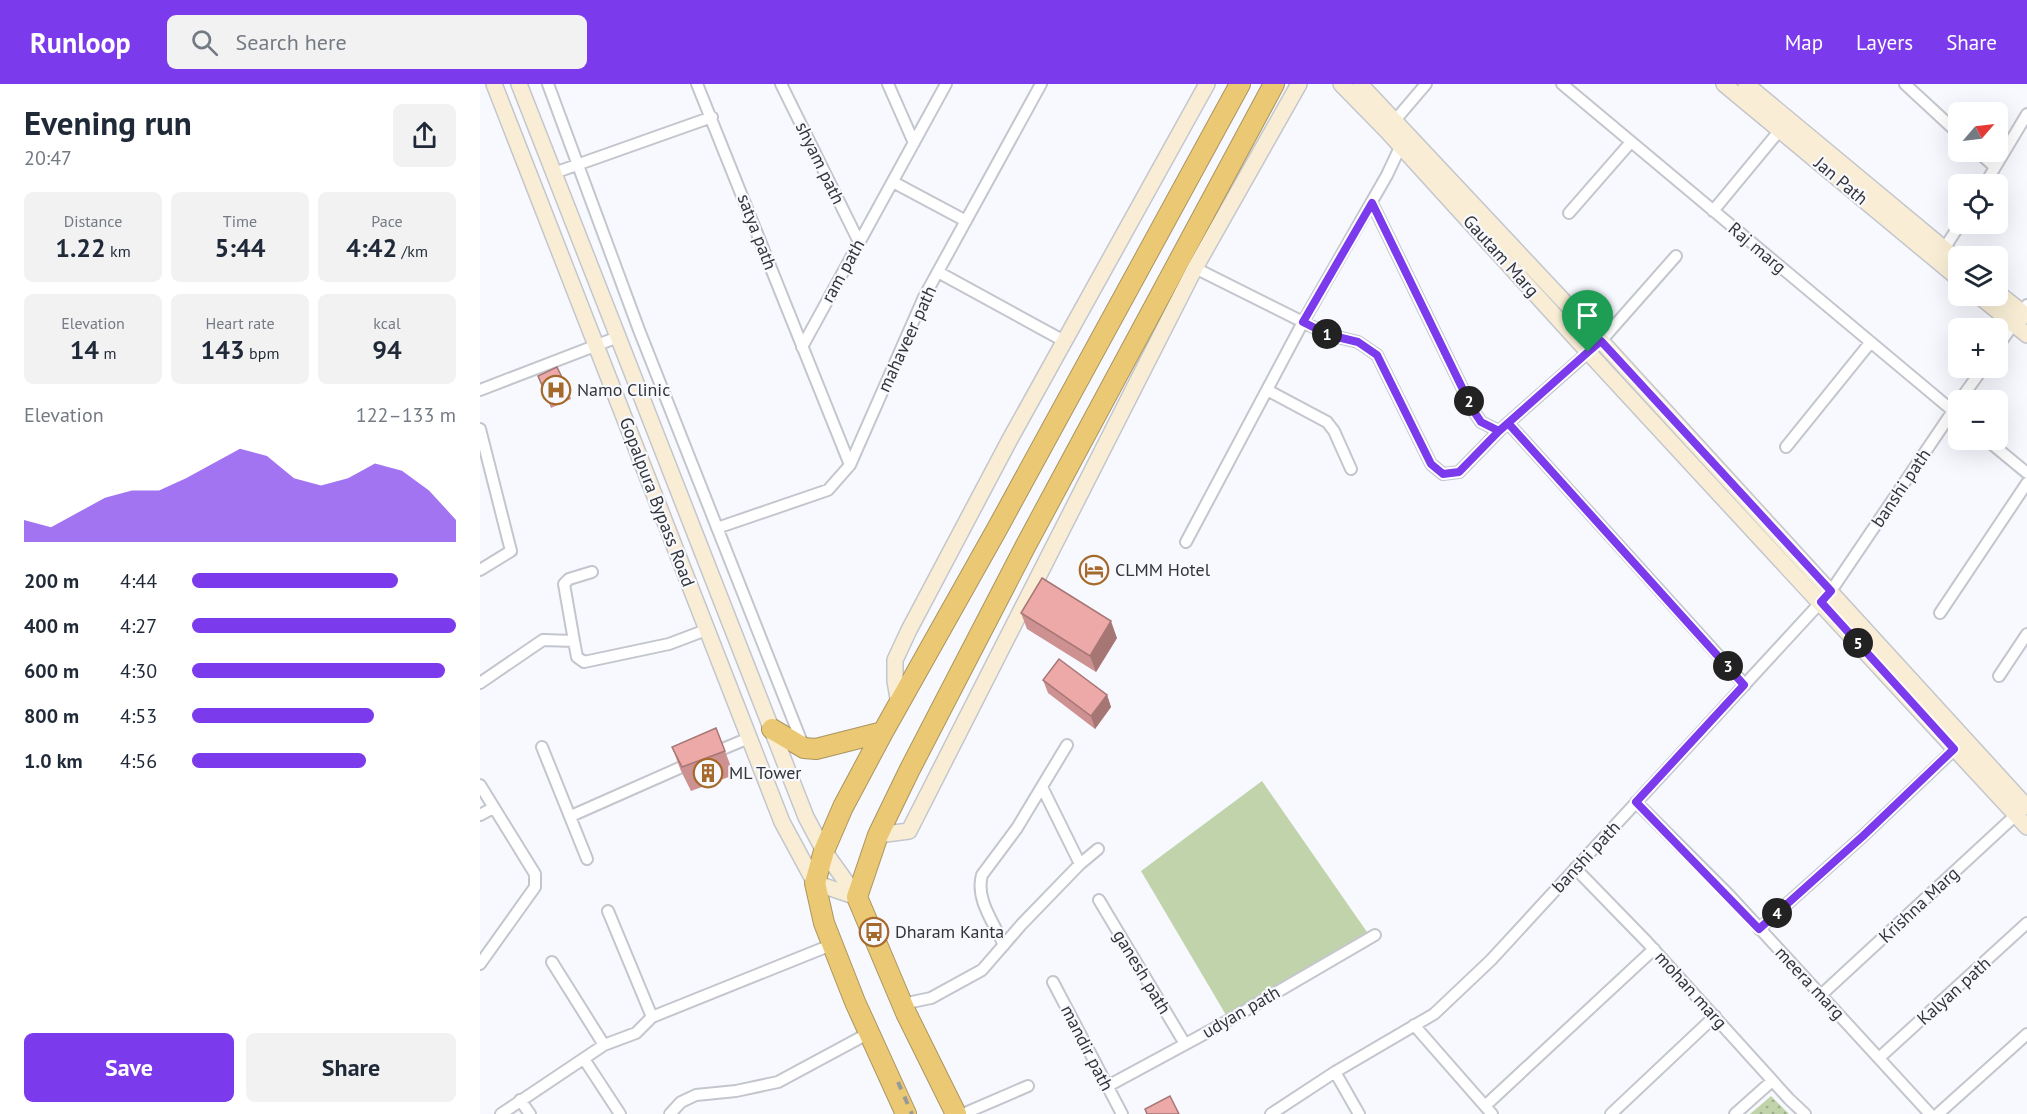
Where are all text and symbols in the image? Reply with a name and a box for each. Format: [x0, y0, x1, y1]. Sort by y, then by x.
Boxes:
search box [167, 15, 587, 69]
text: Runloop [30, 24, 131, 61]
icon: search [188, 26, 221, 59]
text: Search here [236, 28, 347, 56]
text: Map [1785, 29, 1823, 56]
text: Layers [1856, 29, 1913, 56]
text: Share [1946, 29, 1997, 56]
text: Evening run [24, 101, 192, 144]
north arrow [1948, 102, 2008, 162]
map controls [1948, 102, 2008, 450]
button: share [393, 104, 456, 167]
street label: shyam path [791, 118, 850, 208]
text: 20:47 [24, 145, 72, 171]
street label: Jan Path [1809, 151, 1873, 210]
button: locate [1948, 174, 2008, 234]
street label: satya path [733, 191, 782, 273]
street label: Gautam Marg [1458, 210, 1544, 302]
text: Distance [64, 211, 122, 231]
text: Time [223, 211, 257, 231]
text: Pace [371, 211, 403, 231]
street label: Raj marg [1724, 217, 1791, 278]
text: 1.22 [55, 231, 106, 264]
text: 5:44 [214, 231, 266, 264]
text: 4:42 [346, 231, 397, 264]
street label: ram path [816, 235, 869, 307]
text: km [106, 241, 131, 261]
text: /km [397, 241, 428, 261]
button: layers [1948, 246, 2008, 306]
street label: mahaveer path [872, 282, 941, 396]
pin [1562, 290, 1613, 352]
icon: arrive [1571, 299, 1604, 332]
text: Elevation [61, 313, 125, 333]
text: Heart rate [205, 313, 275, 333]
text: kcal [373, 313, 401, 333]
button: + [1948, 318, 2008, 378]
pin: 1 [1312, 319, 1342, 349]
text: 1 [1322, 324, 1332, 344]
text: 14 [70, 333, 99, 366]
text: 143 [201, 333, 245, 366]
text: 94 [372, 333, 402, 366]
text: m [99, 343, 116, 363]
text: bpm [245, 343, 279, 363]
hospital icon: Namo Clinic [540, 374, 572, 406]
place label: Namo Clinic [577, 378, 670, 401]
pin: 2 [1454, 386, 1484, 416]
button: − [1948, 390, 2008, 450]
text: 2 [1464, 391, 1474, 411]
text: Elevation [24, 402, 104, 428]
text: 122–133 m [356, 402, 456, 428]
street label: Gopalpura Bypass Road [615, 414, 700, 590]
street label: banshi path [1866, 444, 1935, 532]
hotel icon: CLMM Hotel [1078, 554, 1110, 586]
place label: CLMM Hotel [1115, 558, 1211, 581]
text: 200 m [24, 568, 79, 594]
text: 4:44 [120, 568, 157, 594]
text: 400 m [24, 613, 79, 639]
text: 4:27 [120, 613, 157, 639]
pin: 5 [1843, 628, 1873, 658]
text: 5 [1853, 633, 1863, 653]
pin: 3 [1713, 651, 1743, 681]
text: 3 [1723, 656, 1733, 676]
text: 600 m [24, 658, 79, 684]
text: 4:30 [120, 658, 157, 684]
text: 800 m [24, 703, 79, 729]
text: 4:53 [120, 703, 157, 729]
text: 1.0 km [24, 748, 83, 774]
text: 4:56 [120, 748, 157, 774]
building icon: ML Tower [692, 757, 724, 789]
place label: ML Tower [729, 761, 801, 784]
street label: banshi path [1546, 816, 1625, 897]
street label: Krishna Marg [1874, 862, 1964, 948]
pin: 4 [1762, 898, 1792, 928]
text: 4 [1772, 903, 1782, 923]
bus stop icon: Dharam Kanta [858, 916, 890, 948]
place label: Dharam Kanta [895, 920, 1004, 943]
street label: ganesh path [1108, 925, 1177, 1018]
street label: meera marg [1771, 941, 1850, 1024]
street label: mohan marg [1650, 946, 1732, 1033]
street label: Kalyan path [1912, 952, 1995, 1030]
street label: udyan path [1198, 980, 1284, 1043]
street label: mandir path [1056, 1001, 1119, 1095]
button: Save [24, 1033, 234, 1102]
button: Share [246, 1033, 456, 1102]

